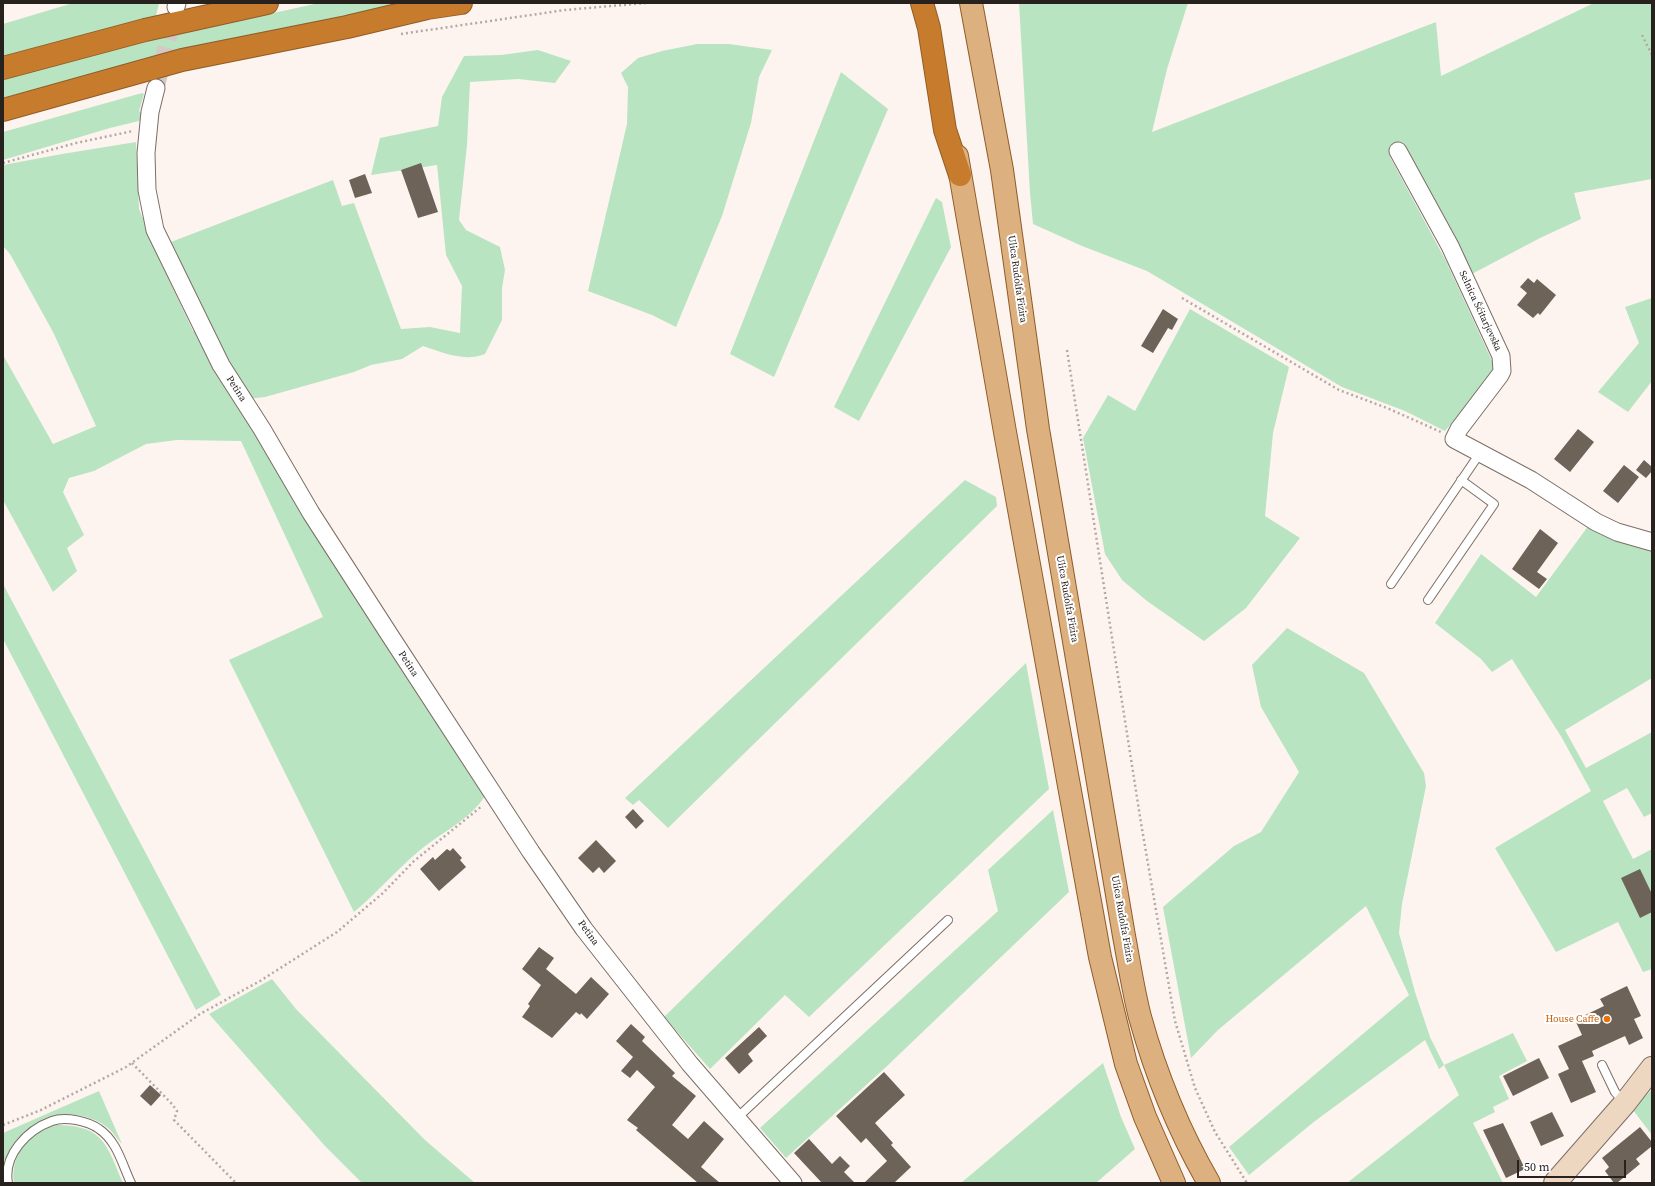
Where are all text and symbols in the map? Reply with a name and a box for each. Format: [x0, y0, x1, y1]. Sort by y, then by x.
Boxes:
street label: Ulica Rudolfa Fizira [1005, 235, 1029, 323]
street label: Selnica Šćitarjevska [1456, 269, 1504, 353]
street label: Petina [223, 374, 249, 404]
street label: Ulica Rudolfa Fizira [1053, 555, 1081, 643]
street label: Petina [395, 649, 421, 679]
street label: Ulica Rudolfa Fizira [1108, 875, 1136, 963]
street label: Petina [575, 918, 601, 948]
place label: House Caffe [1545, 1013, 1599, 1025]
marker: House Caffe [1602, 1014, 1612, 1024]
scale bar [1519, 1152, 1628, 1178]
text: 50 m [1524, 1159, 1550, 1175]

